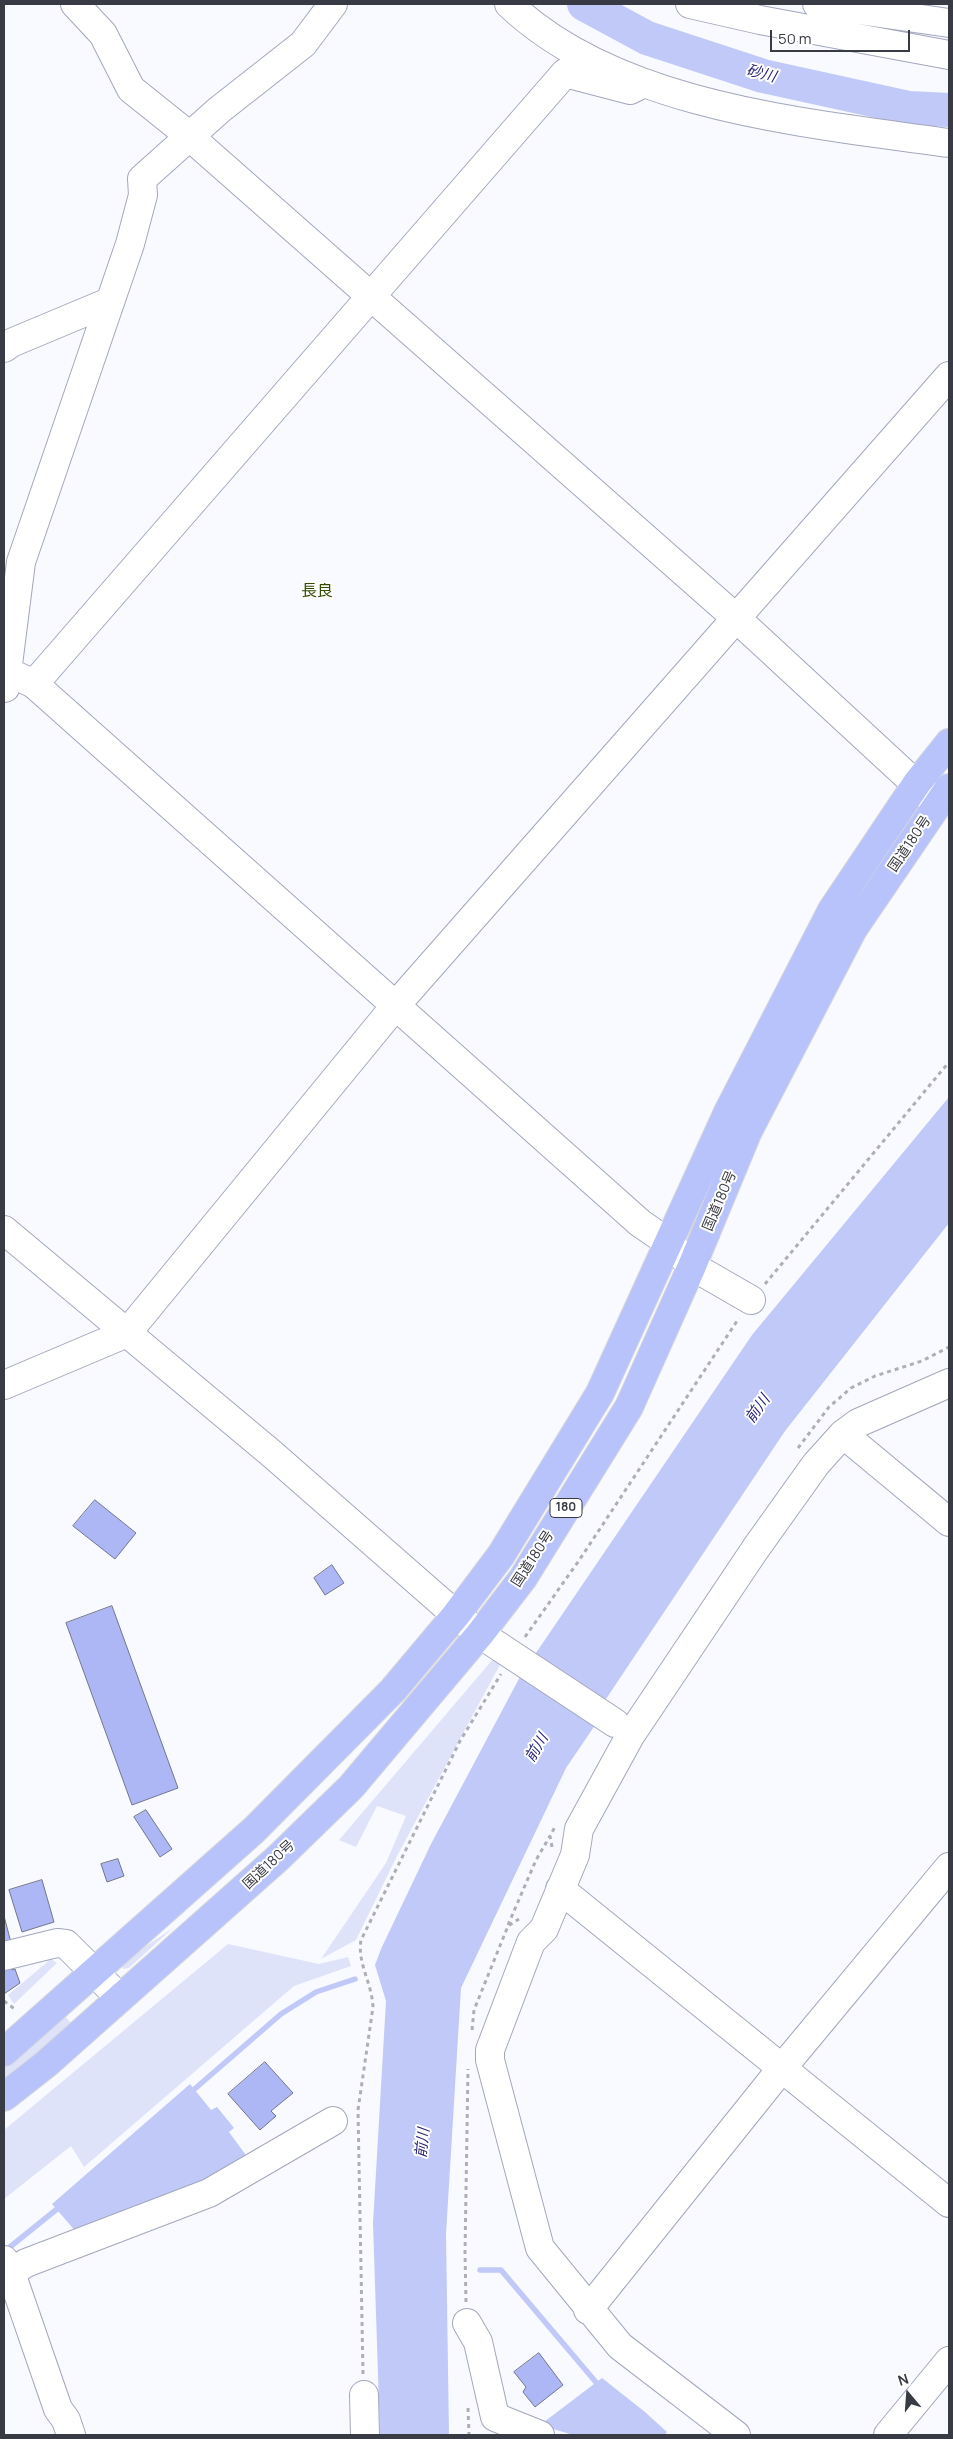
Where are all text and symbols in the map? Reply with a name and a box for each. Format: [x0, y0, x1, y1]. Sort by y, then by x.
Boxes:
scale bar [773, 20, 913, 52]
text: 50 m [778, 28, 812, 49]
water label: 砂川 [744, 61, 778, 87]
district label: 長良 [301, 582, 333, 602]
street label: 国道180号 [885, 813, 935, 875]
street label: 国道180号 [700, 1168, 740, 1234]
water label: 前川 [742, 1392, 774, 1426]
road number: 180 [550, 1499, 582, 1518]
street label: 国道180号 [508, 1528, 558, 1590]
water label: 前川 [522, 1731, 552, 1765]
street label: 国道180号 [240, 1837, 298, 1893]
water label: 前川 [412, 2127, 434, 2159]
north arrow [883, 2369, 933, 2419]
text: N [895, 2369, 911, 2390]

